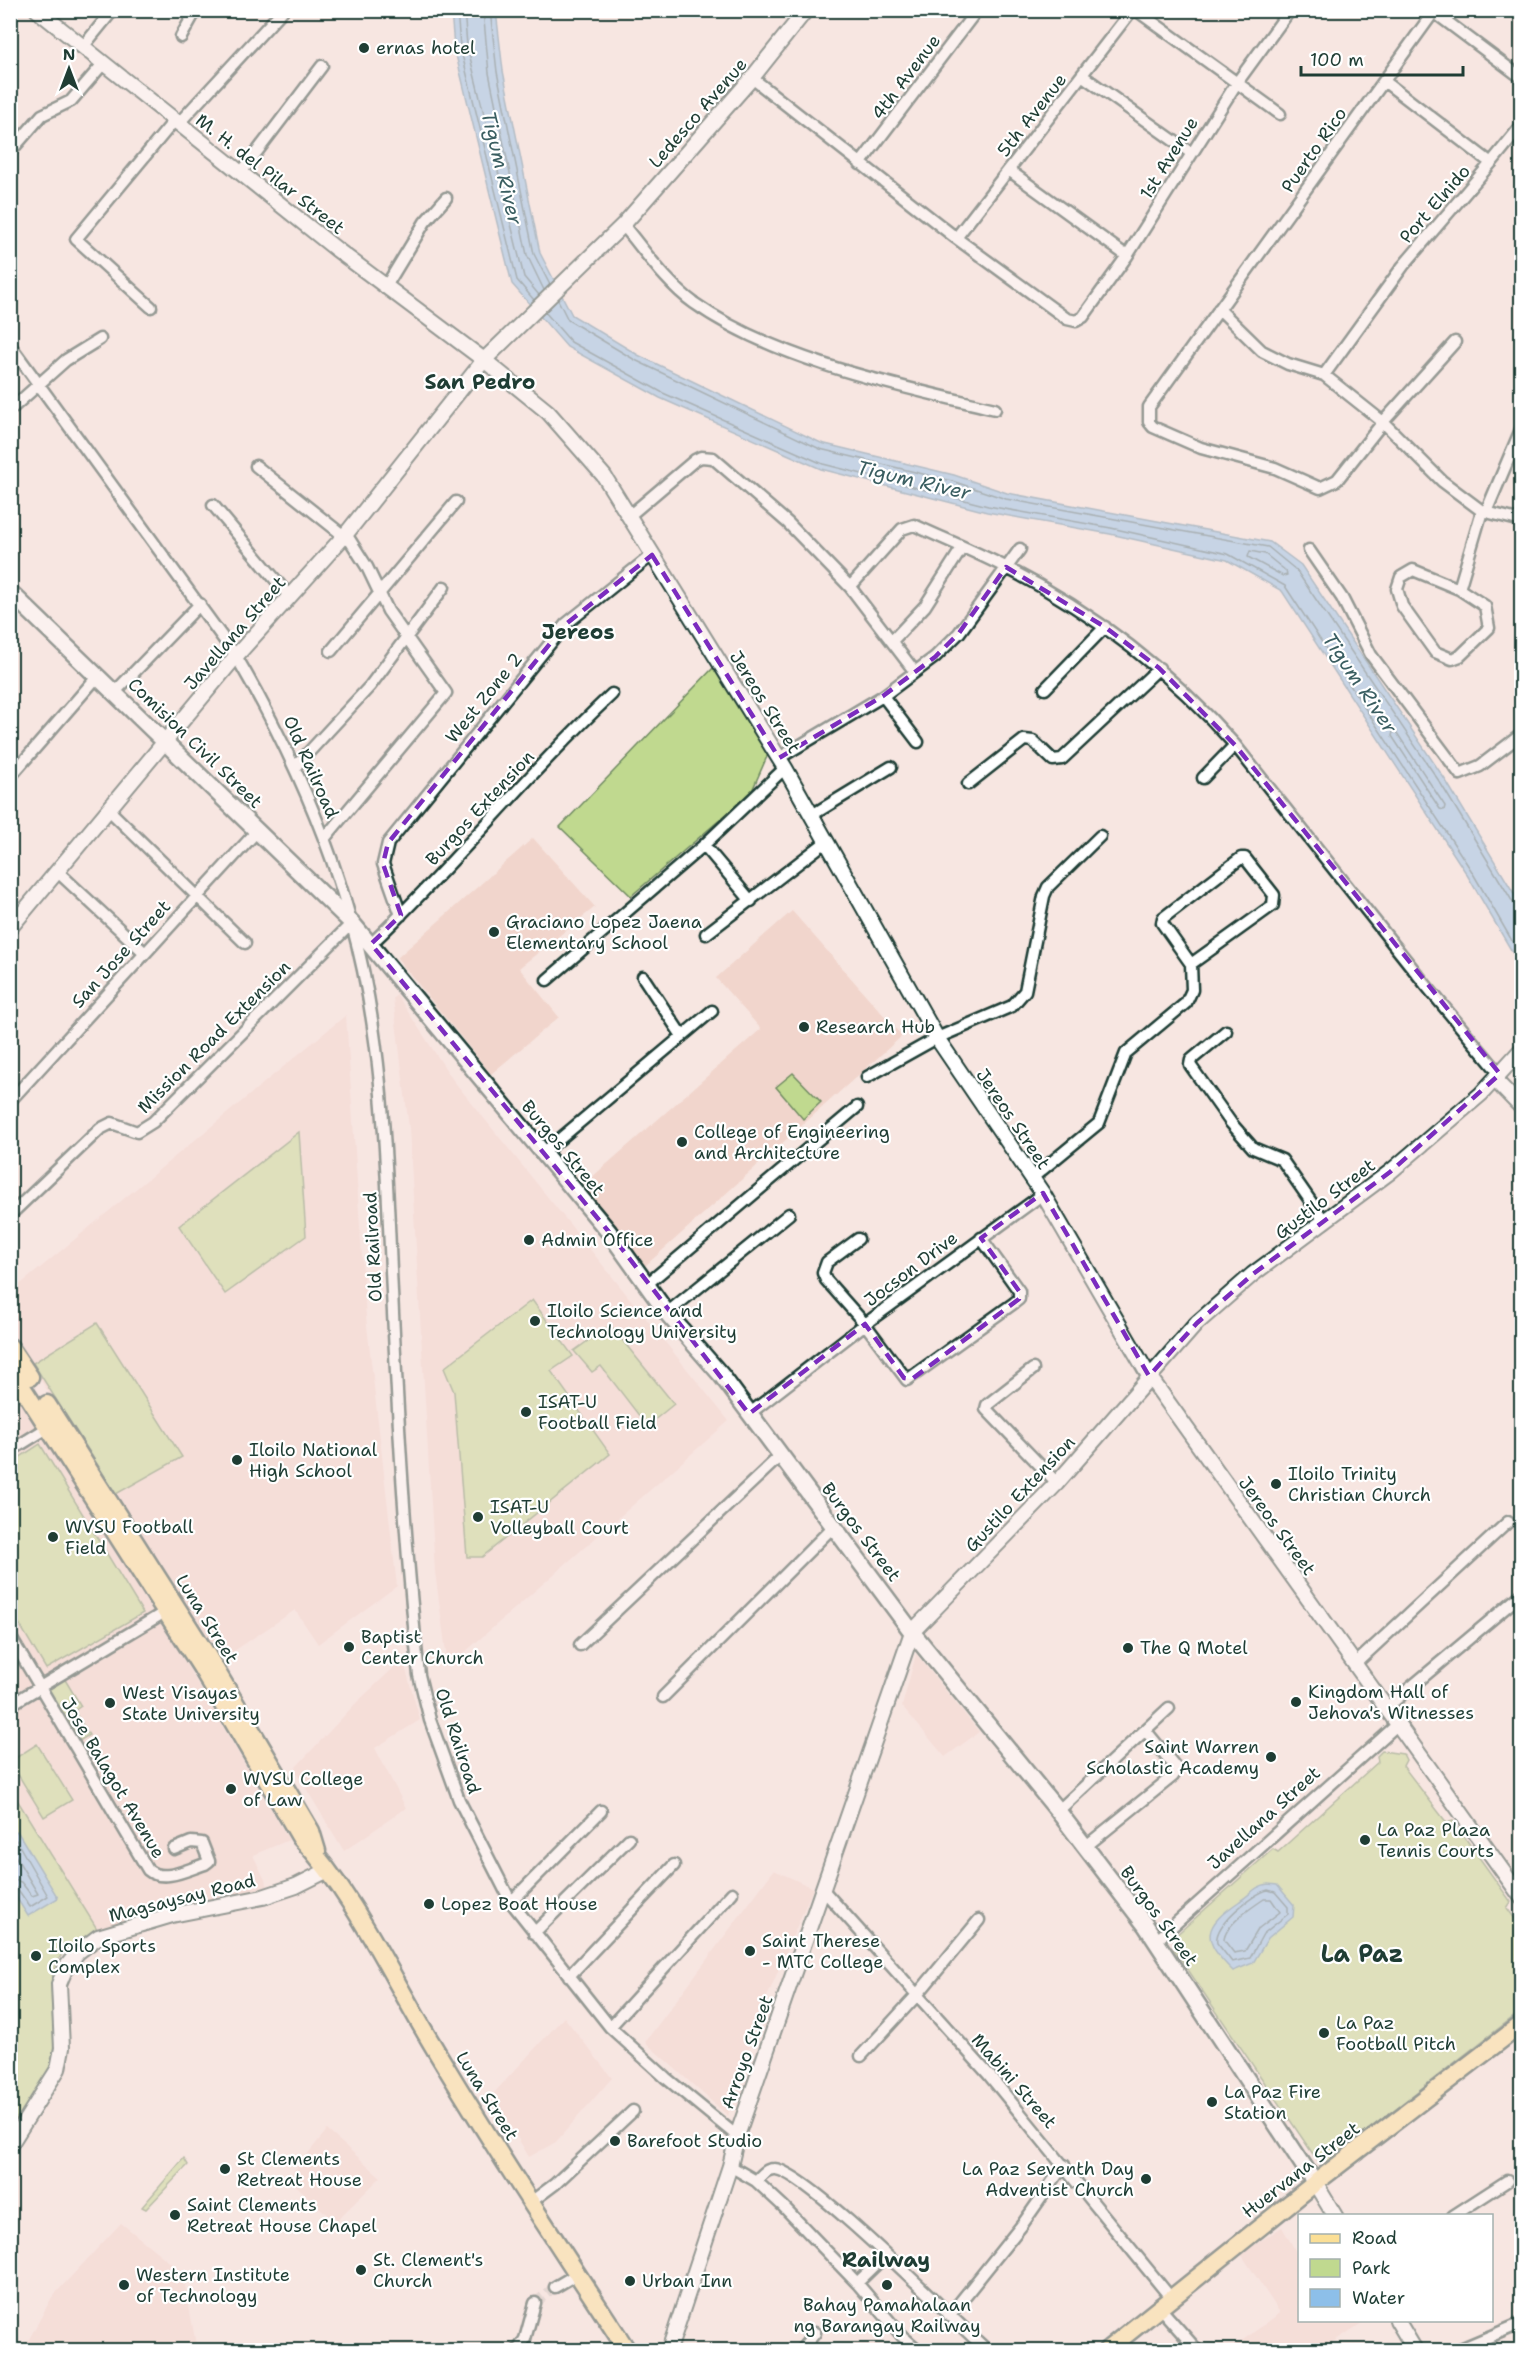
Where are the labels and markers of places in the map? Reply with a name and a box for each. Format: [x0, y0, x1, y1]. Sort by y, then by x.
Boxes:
place label: ernas hotel [376, 36, 476, 60]
marker: ernas hotel [357, 41, 371, 55]
place label: Graciano Lopez Jaena Elementary School [506, 910, 702, 955]
marker: Graciano Lopez Jaena Elementary School [487, 925, 501, 939]
place label: Research Hub [816, 1015, 935, 1039]
marker: Research Hub [797, 1020, 811, 1034]
place label: College of Engineering and Architecture [694, 1120, 890, 1165]
marker: College of Engineering and Architecture [675, 1135, 689, 1149]
place label: Admin Office [541, 1228, 654, 1252]
marker: Admin Office [522, 1233, 536, 1247]
place label: Iloilo Science and Technology University [547, 1299, 737, 1344]
marker: Iloilo Science and Technology University [528, 1314, 542, 1328]
place label: ISAT-U Football Field [538, 1390, 657, 1435]
marker: ISAT-U Football Field [519, 1405, 533, 1419]
place label: Iloilo National High School [249, 1438, 378, 1483]
marker: Iloilo National High School [230, 1453, 244, 1467]
place label: Iloilo Trinity Christian Church [1288, 1462, 1431, 1507]
marker: Iloilo Trinity Christian Church [1269, 1477, 1283, 1491]
place label: ISAT-U Volleyball Court [490, 1495, 629, 1540]
marker: ISAT-U Volleyball Court [471, 1510, 485, 1524]
place label: WVSU Football Field [65, 1515, 194, 1560]
marker: WVSU Football Field [46, 1530, 60, 1544]
place label: Baptist Center Church [361, 1625, 484, 1670]
place label: The Q Motel [1140, 1636, 1248, 1660]
marker: Baptist Center Church [342, 1640, 356, 1654]
marker: The Q Motel [1121, 1641, 1135, 1655]
place label: Kingdom Hall of Jehova's Witnesses [1308, 1680, 1474, 1725]
place label: West Visayas State University [122, 1681, 260, 1726]
marker: Kingdom Hall of Jehova's Witnesses [1289, 1695, 1303, 1709]
marker: West Visayas State University [103, 1696, 117, 1710]
place label: Saint Warren Scholastic Academy [1086, 1735, 1259, 1780]
marker: Saint Warren Scholastic Academy [1264, 1750, 1278, 1764]
place label: WVSU College of Law [243, 1767, 363, 1812]
marker: WVSU College of Law [224, 1782, 238, 1796]
place label: La Paz Plaza Tennis Courts [1377, 1818, 1494, 1863]
marker: La Paz Plaza Tennis Courts [1358, 1833, 1372, 1847]
place label: Lopez Boat House [441, 1892, 598, 1916]
marker: Lopez Boat House [422, 1897, 436, 1911]
place label: Saint Therese - MTC College [762, 1929, 883, 1974]
place label: Iloilo Sports Complex [48, 1934, 156, 1979]
marker: Saint Therese - MTC College [743, 1944, 757, 1958]
marker: Iloilo Sports Complex [29, 1949, 43, 1963]
place label: La Paz Football Pitch [1336, 2011, 1456, 2056]
marker: La Paz Football Pitch [1317, 2026, 1331, 2040]
place label: La Paz Fire Station [1224, 2080, 1321, 2125]
marker: La Paz Fire Station [1205, 2095, 1219, 2109]
place label: Barefoot Studio [627, 2129, 762, 2153]
marker: Barefoot Studio [608, 2134, 622, 2148]
place label: St Clements Retreat House [237, 2147, 362, 2192]
place label: La Paz Seventh Day Adventist Church [962, 2157, 1134, 2202]
marker: St Clements Retreat House [218, 2162, 232, 2176]
marker: La Paz Seventh Day Adventist Church [1139, 2172, 1153, 2186]
place label: Saint Clements Retreat House Chapel [187, 2193, 377, 2238]
marker: Saint Clements Retreat House Chapel [168, 2208, 182, 2222]
place label: St. Clement's Church [373, 2248, 483, 2293]
place label: Western Institute of Technology [136, 2263, 290, 2308]
marker: St. Clement's Church [354, 2263, 368, 2277]
place label: Urban Inn [642, 2269, 732, 2293]
marker: Urban Inn [623, 2274, 637, 2288]
marker: Western Institute of Technology [117, 2278, 131, 2292]
marker: Bahay Pamahalaan ng Barangay Railway [880, 2278, 894, 2292]
place label: Bahay Pamahalaan ng Barangay Railway [793, 2293, 981, 2338]

